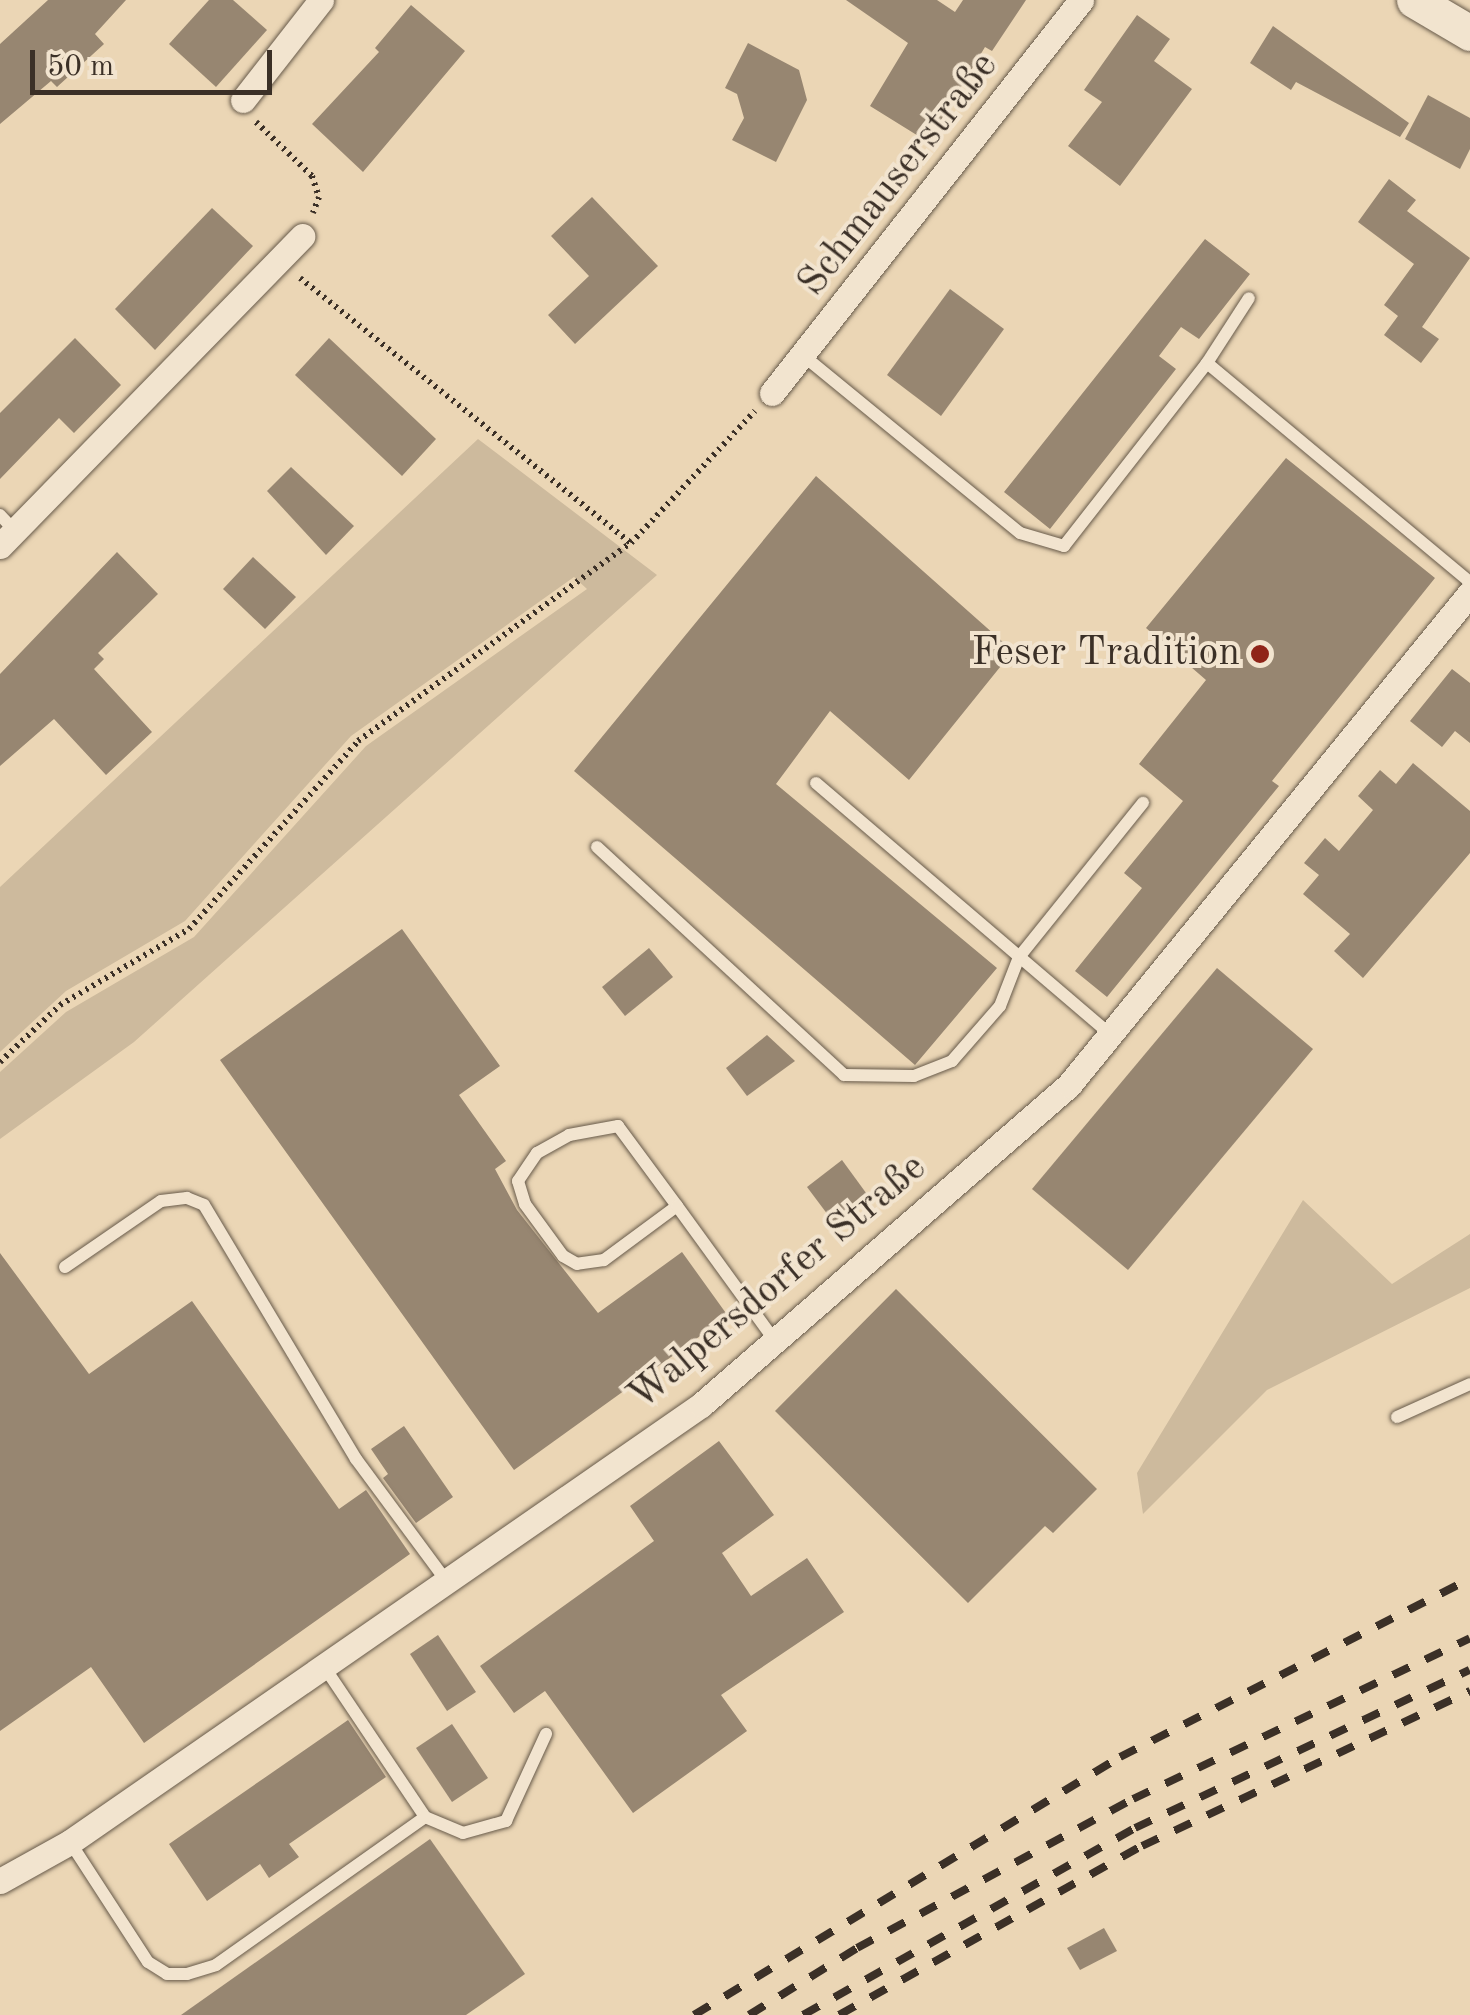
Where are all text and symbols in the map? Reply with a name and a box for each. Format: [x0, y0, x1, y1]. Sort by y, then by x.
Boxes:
scale bar [35, 30, 278, 92]
street label: Schmauserstraße [789, 44, 1009, 306]
text: 50 m [47, 52, 114, 82]
place label: Feser Tradition [971, 630, 1240, 678]
marker: Feser Tradition [1249, 643, 1271, 665]
street label: Walpersdorfer Straße [619, 1145, 937, 1421]

